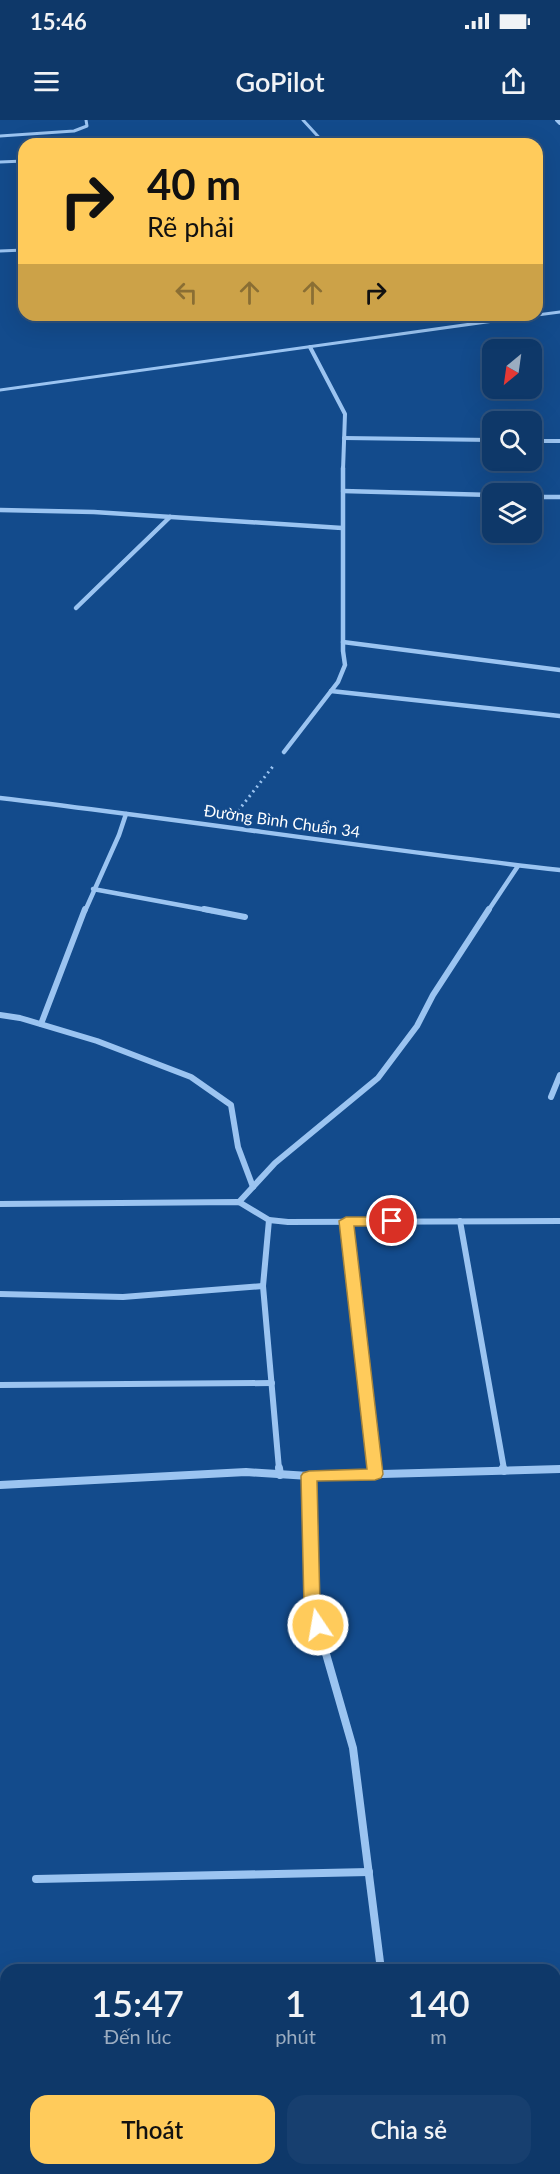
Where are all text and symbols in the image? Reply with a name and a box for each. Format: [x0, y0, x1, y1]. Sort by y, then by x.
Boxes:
text: 15:46 [30, 8, 87, 35]
icon: menu [30, 65, 63, 98]
text: GoPilot [235, 65, 325, 98]
icon: share [497, 65, 530, 98]
text: 40 m [147, 159, 241, 209]
icon: right [48, 162, 126, 240]
text: Rẽ phải [147, 210, 234, 243]
icon: left [170, 276, 203, 309]
icon: ahead [233, 276, 266, 309]
icon: ahead [296, 276, 329, 309]
icon: right [359, 276, 392, 309]
north arrow [482, 339, 542, 399]
map controls [482, 339, 542, 543]
button: search [482, 411, 542, 471]
button: layers [482, 483, 542, 543]
street label: Đường Bình Chuẩn 34 [203, 800, 361, 841]
pin [366, 1195, 417, 1246]
icon: arrive [375, 1204, 408, 1237]
position arrow [286, 1593, 350, 1657]
text: 15:47 [91, 1981, 184, 2025]
text: 1 [285, 1981, 306, 2025]
text: 140 [407, 1981, 470, 2025]
text: Đến lúc [104, 2024, 171, 2048]
text: phút [275, 2024, 316, 2048]
text: m [430, 2024, 447, 2048]
button: Thoát [30, 2095, 275, 2164]
button: Chia sẻ [287, 2095, 531, 2164]

